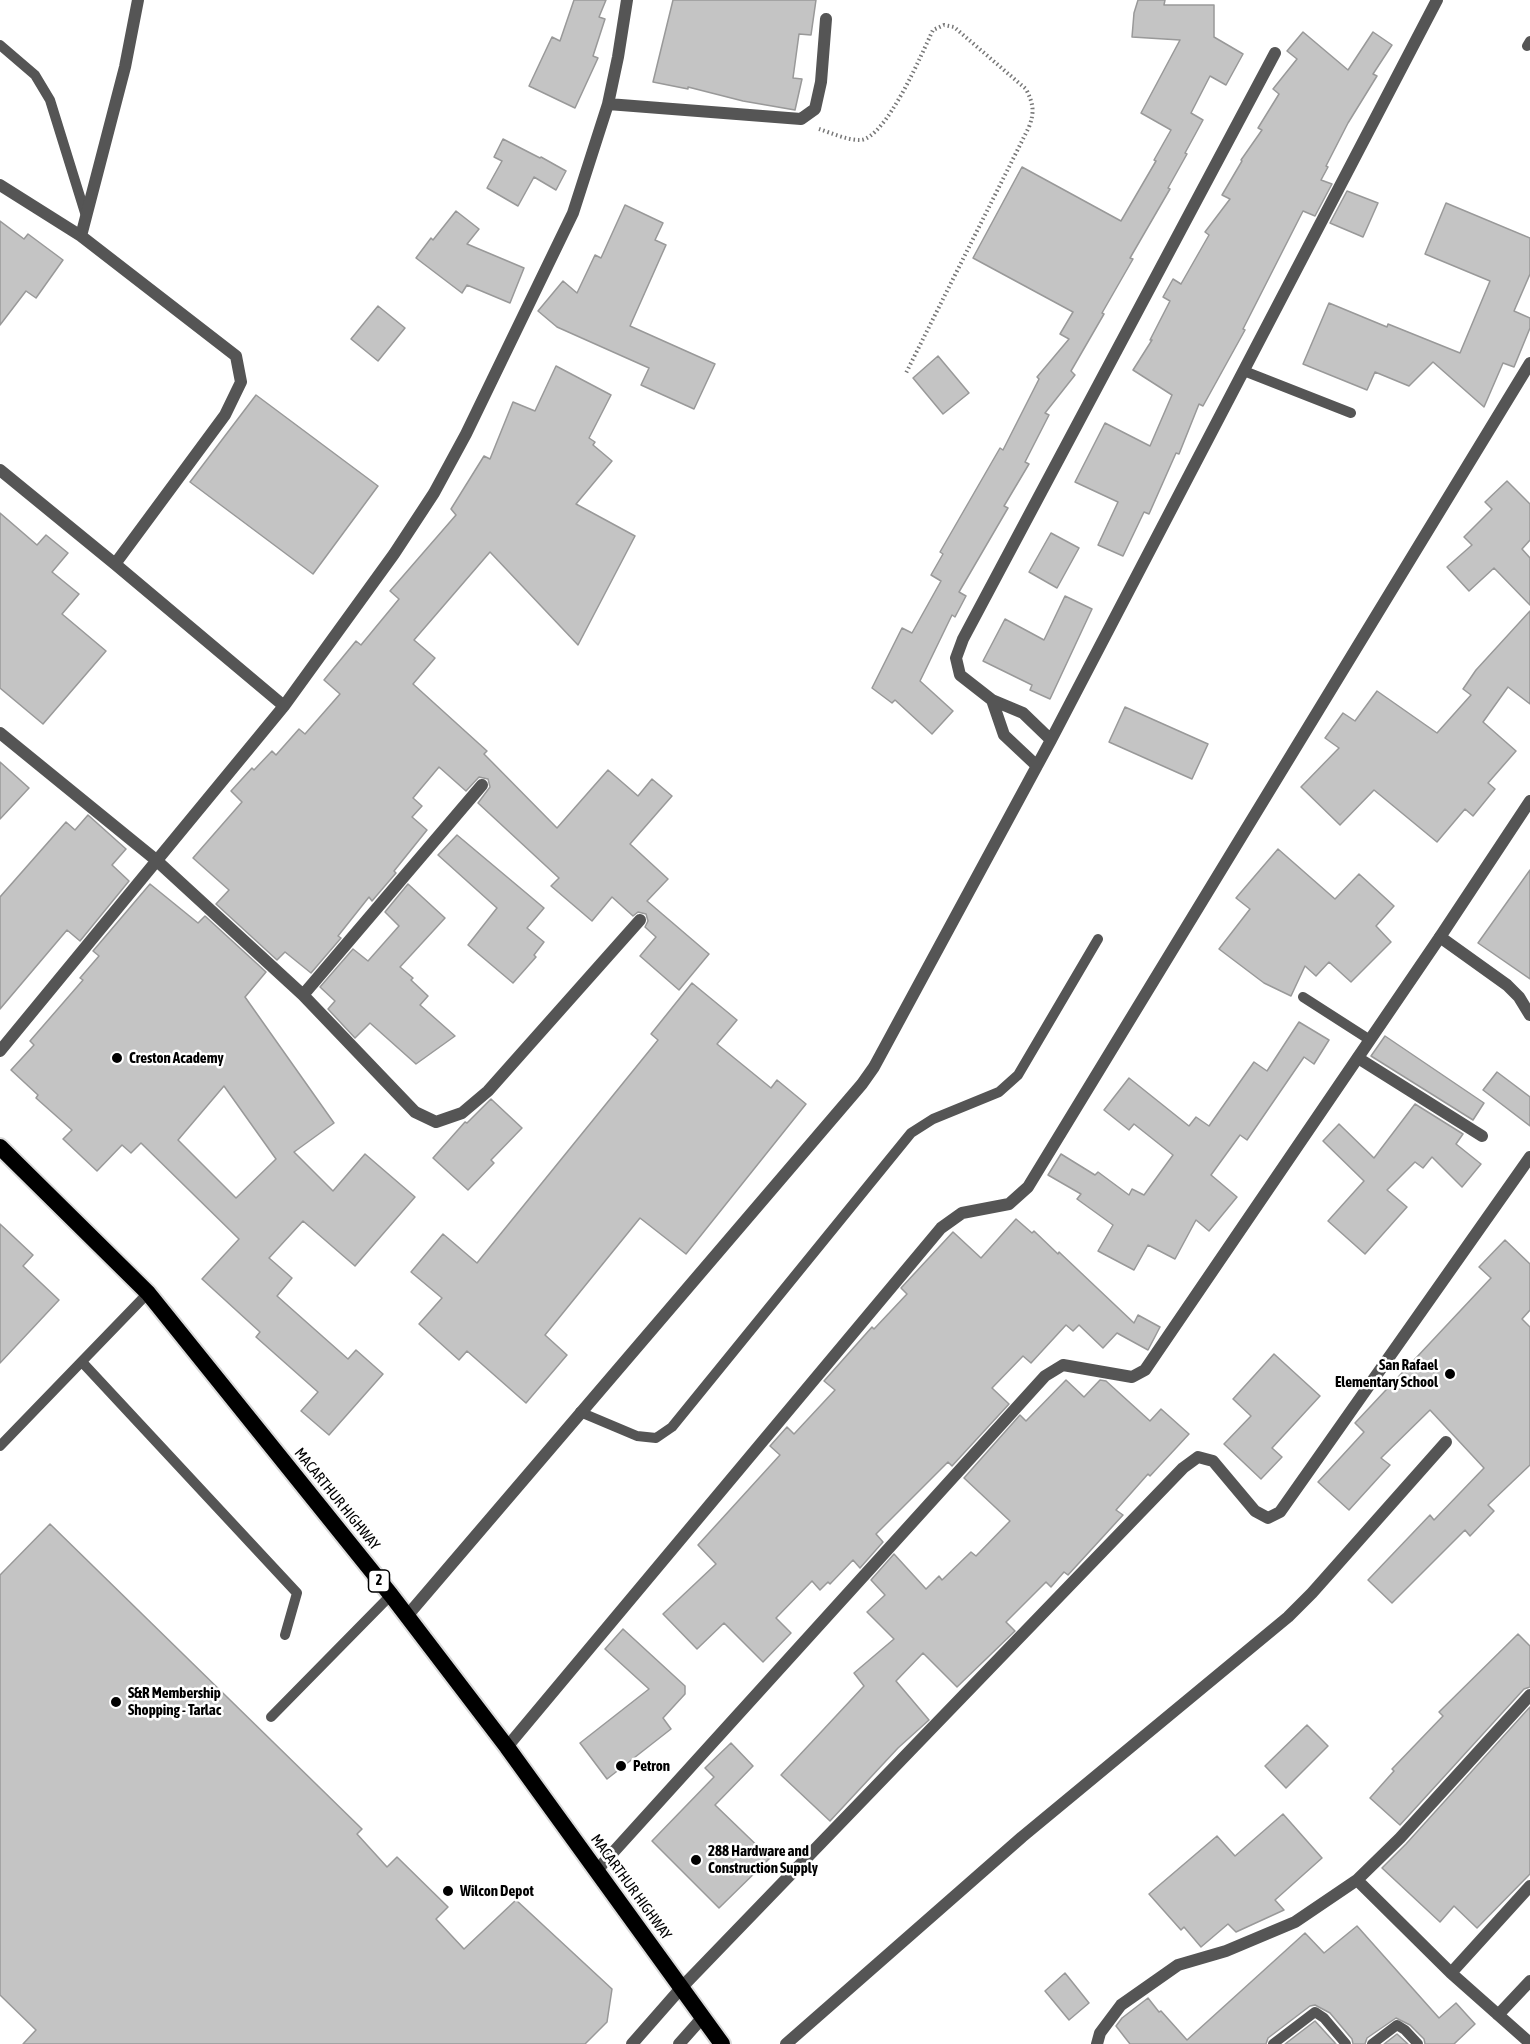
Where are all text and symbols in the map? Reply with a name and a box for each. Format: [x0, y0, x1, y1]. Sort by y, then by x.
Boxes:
place label: Creston Academy [129, 1049, 224, 1067]
marker: Creston Academy [110, 1051, 124, 1065]
place label: San Rafael Elementary School [1335, 1356, 1438, 1391]
marker: San Rafael Elementary School [1443, 1367, 1457, 1381]
street label: MACARTHUR HIGHWAY [290, 1444, 384, 1554]
road number: 2 [368, 1570, 389, 1592]
place label: S&R Membership Shopping - Tarlac [128, 1684, 221, 1719]
marker: S&R Membership Shopping - Tarlac [109, 1695, 123, 1709]
place label: Petron [633, 1757, 670, 1775]
marker: Petron [614, 1759, 628, 1773]
street label: MACARTHUR HIGHWAY [587, 1831, 675, 1943]
place label: 288 Hardware and Construction Supply [708, 1842, 818, 1877]
marker: 288 Hardware and Construction Supply [689, 1853, 703, 1867]
place label: Wilcon Depot [460, 1882, 534, 1900]
marker: Wilcon Depot [441, 1884, 455, 1898]

